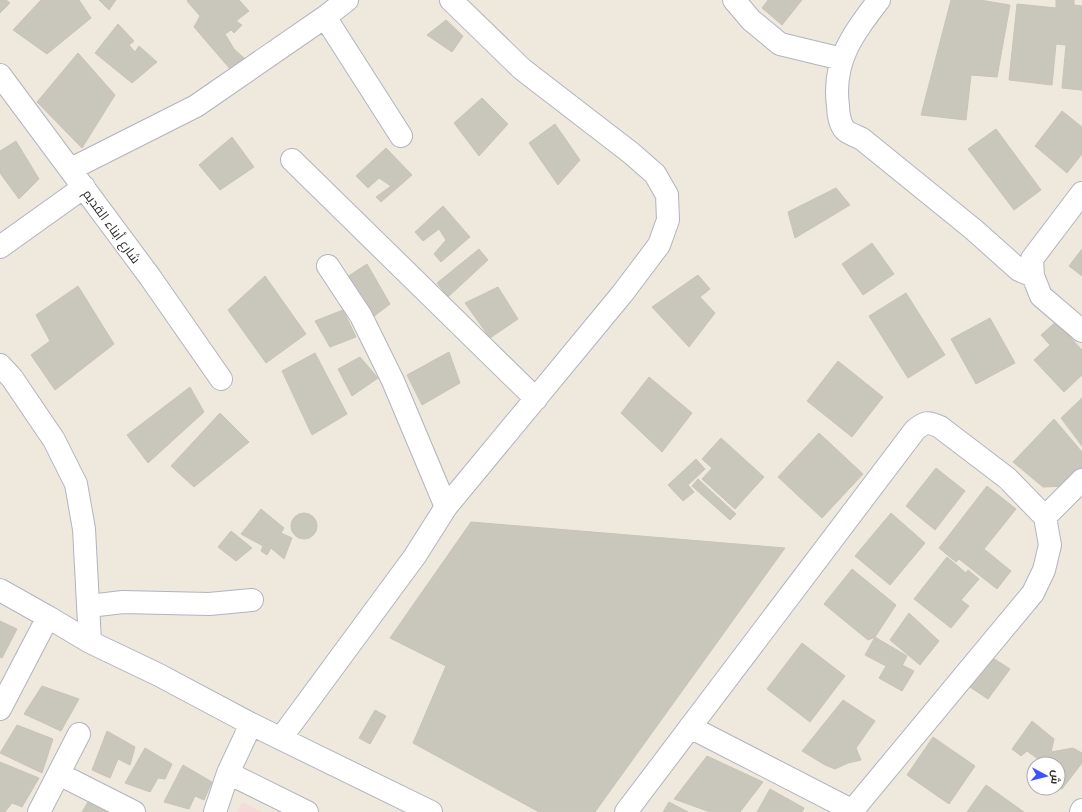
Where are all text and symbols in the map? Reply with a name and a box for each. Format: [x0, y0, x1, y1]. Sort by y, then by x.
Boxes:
street label: شارع أبناء القديم [78, 186, 144, 267]
north arrow [1026, 756, 1066, 796]
text: ش [1048, 769, 1063, 785]

